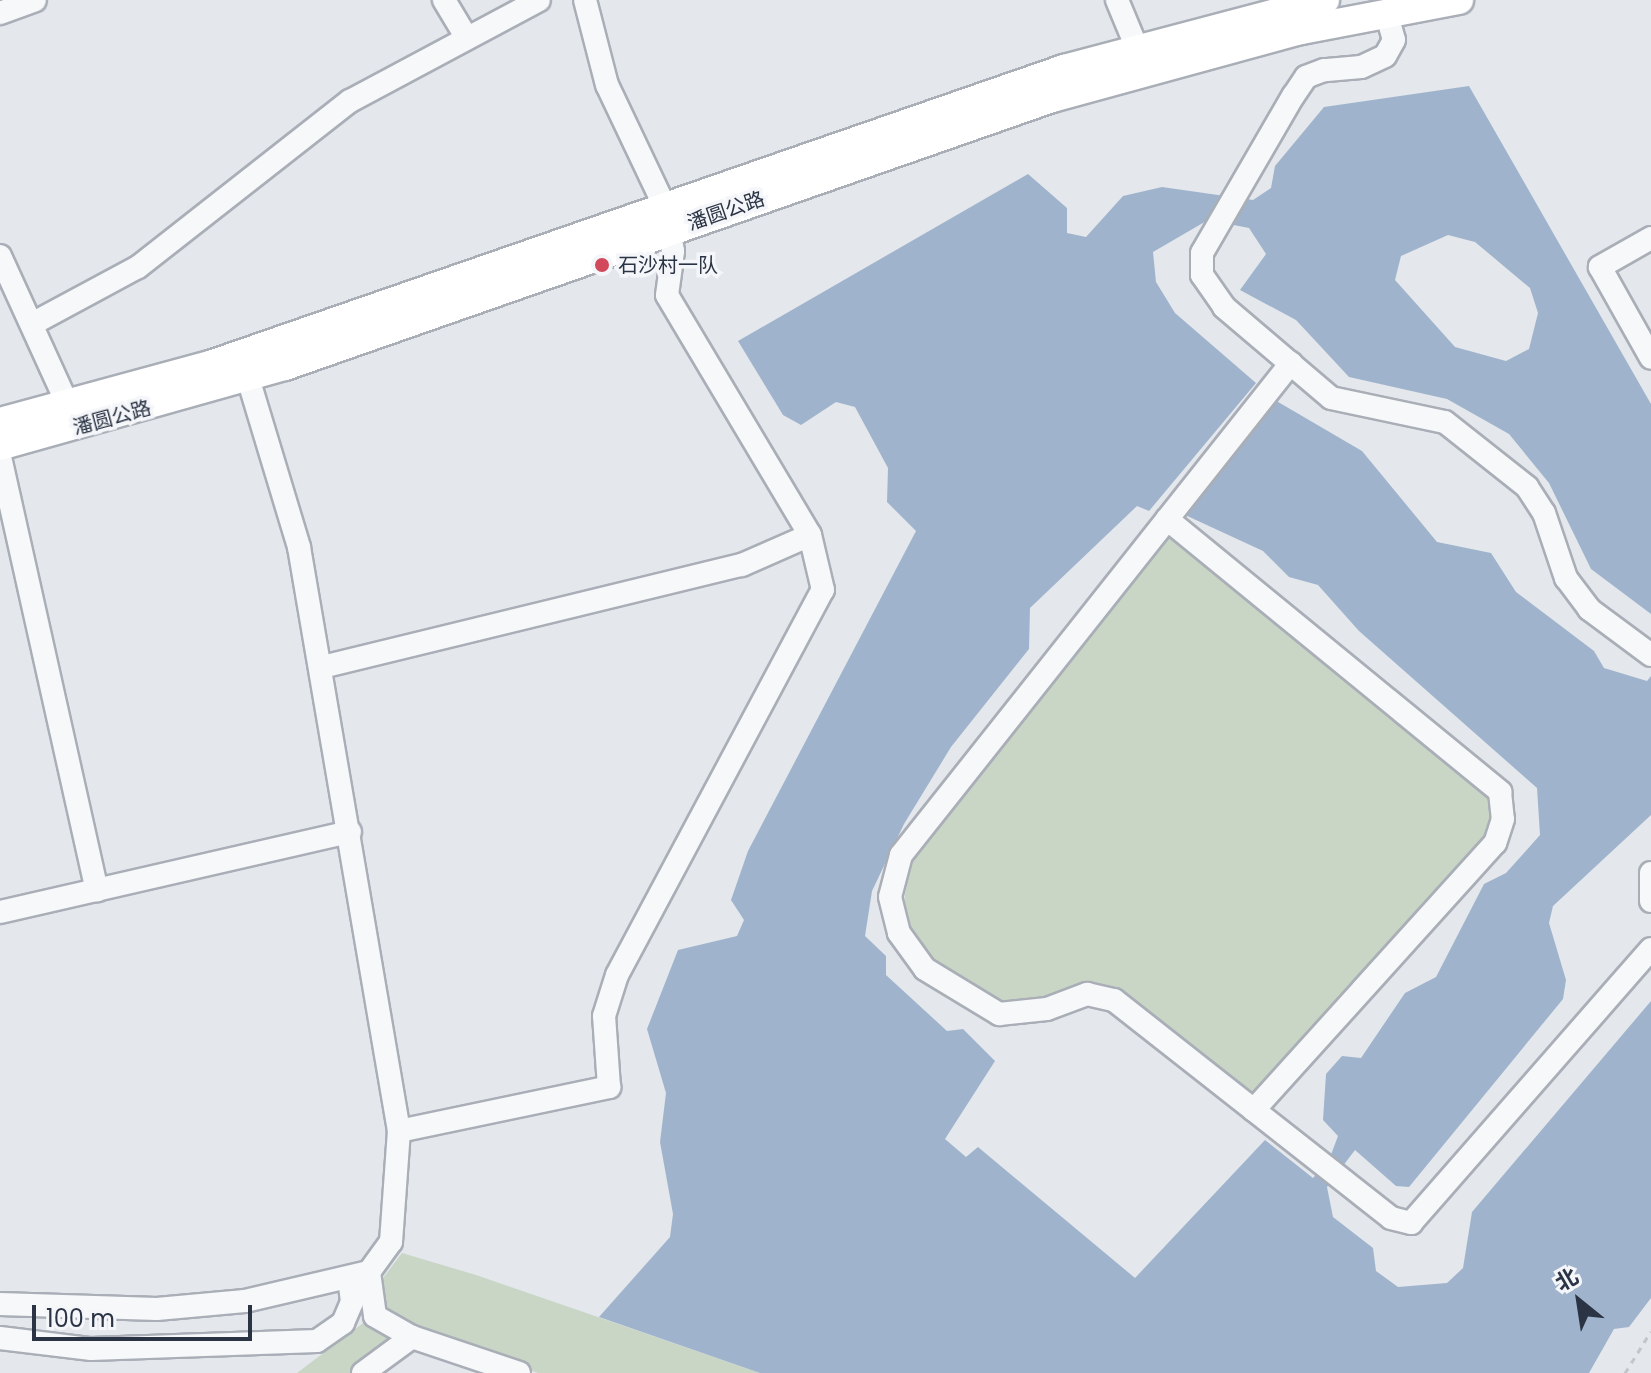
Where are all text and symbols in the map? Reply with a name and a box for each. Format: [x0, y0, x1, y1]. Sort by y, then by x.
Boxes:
street label: 潘圆公路 [684, 187, 768, 235]
place label: 石沙村一队 [618, 253, 718, 277]
marker: 石沙村一队 [593, 256, 611, 274]
street label: 潘圆公路 [70, 396, 154, 440]
north arrow [1539, 1261, 1619, 1341]
text: 北 [1549, 1261, 1584, 1299]
scale bar [36, 1289, 256, 1339]
text: 100 m [46, 1302, 115, 1335]

